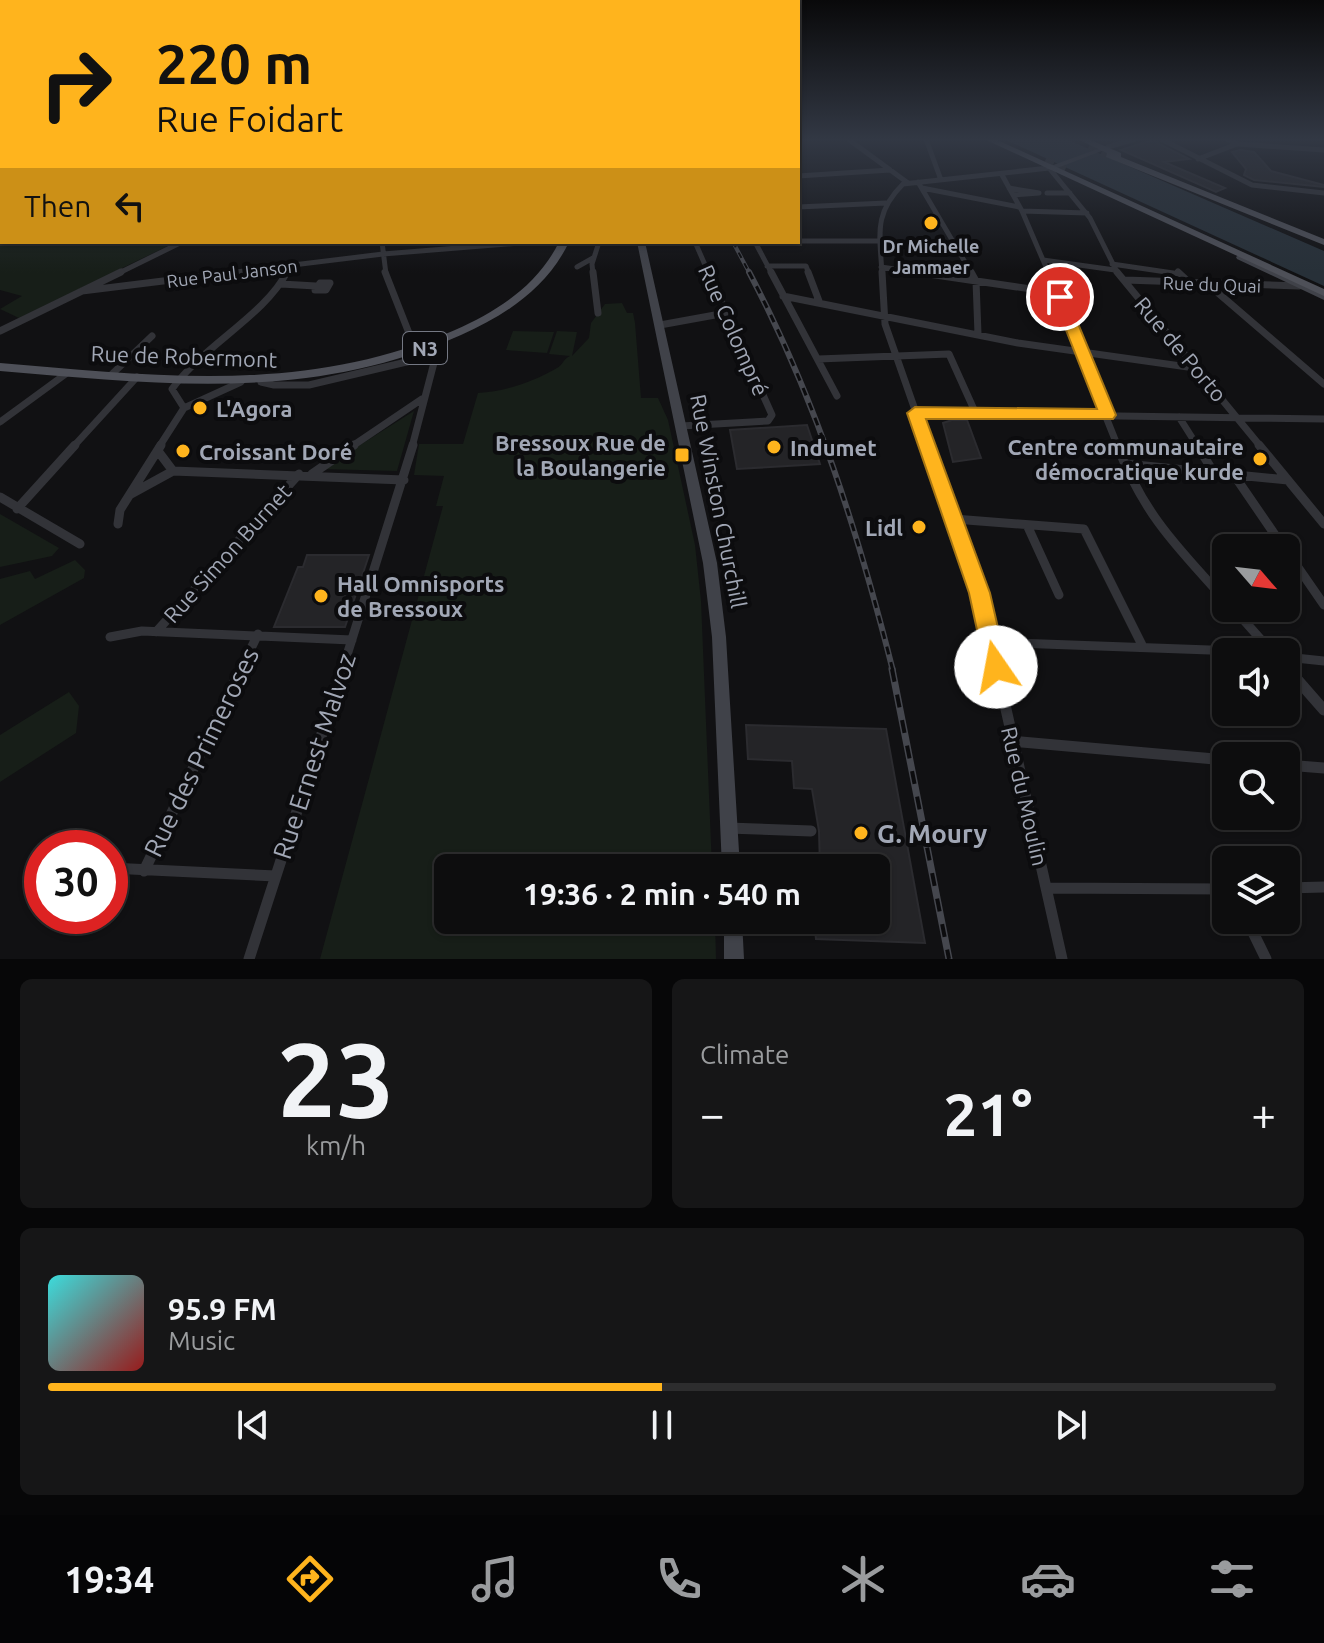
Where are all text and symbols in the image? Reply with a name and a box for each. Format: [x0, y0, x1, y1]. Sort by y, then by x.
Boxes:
icon: right [24, 32, 128, 136]
text: 220 m [156, 32, 312, 95]
text: Rue Foidart [156, 98, 343, 139]
icon: left [108, 184, 152, 228]
text: Then [24, 189, 92, 223]
marker: Dr Michelle Jammaer [922, 214, 940, 232]
place label: Dr Michelle Jammaer [883, 236, 979, 277]
street label: Rue Paul Janson [166, 255, 298, 291]
street label: Rue Colompré [694, 261, 774, 399]
pin [1026, 263, 1094, 331]
street label: Rue du Quai [1162, 272, 1261, 297]
icon: arrive [1038, 275, 1082, 319]
street label: Rue de Porto [1130, 292, 1232, 406]
road number: N3 [403, 332, 447, 364]
street label: Rue de Robermont [90, 340, 278, 372]
street label: Rue Winston Churchill [686, 392, 752, 610]
place label: L'Agora [216, 396, 292, 421]
marker: L'Agora [191, 399, 209, 417]
place label: Bressoux Rue de la Boulangerie [495, 430, 666, 480]
place label: Centre communautaire démocratique kurde [1008, 434, 1244, 484]
place label: Indumet [790, 435, 877, 460]
marker: Indumet [765, 438, 783, 456]
place label: Croissant Doré [199, 439, 352, 464]
marker: Croissant Doré [174, 442, 192, 460]
marker: Bressoux Rue de la Boulangerie [673, 446, 691, 464]
marker: Centre communautaire démocratique kurde [1251, 450, 1269, 468]
street label: Rue Simon Burnet [158, 478, 296, 628]
place label: Lidl [865, 515, 903, 540]
marker: Lidl [910, 518, 928, 536]
north arrow [1212, 534, 1300, 622]
map controls [1212, 534, 1300, 934]
place label: Hall Omnisports de Bressoux [337, 571, 504, 621]
marker: Hall Omnisports de Bressoux [312, 587, 330, 605]
position arrow [954, 625, 1038, 709]
button: sound [1212, 638, 1300, 726]
street label: Rue des Primeroses [138, 643, 264, 861]
street label: Rue Ernest Malvoz [267, 649, 361, 863]
street label: Rue du Moulin [997, 724, 1053, 868]
button: search [1212, 742, 1300, 830]
place label: G. Moury [877, 819, 987, 848]
marker: G. Moury [852, 824, 870, 842]
speed limit sign: 30 [24, 830, 128, 934]
button: layers [1212, 846, 1300, 934]
text: 19:36 · 2 min · 540 m [523, 877, 801, 911]
text: 23 [277, 1020, 395, 1137]
text: Climate [700, 1040, 789, 1069]
text: 21° [944, 1080, 1032, 1147]
text: − [700, 1089, 725, 1138]
text: + [1251, 1089, 1276, 1138]
text: km/h [306, 1131, 366, 1160]
text: 95.9 FM [168, 1292, 277, 1326]
text: Music [168, 1326, 235, 1355]
icon: previous [231, 1403, 275, 1447]
icon: pause [640, 1403, 684, 1447]
icon: next [1049, 1403, 1093, 1447]
icon: directions [282, 1551, 338, 1607]
icon: music [467, 1551, 523, 1607]
icon: phone [651, 1551, 707, 1607]
icon: climate [835, 1551, 891, 1607]
icon: car [1020, 1551, 1076, 1607]
icon: filters [1204, 1551, 1260, 1607]
text: 19:34 [64, 1559, 154, 1600]

